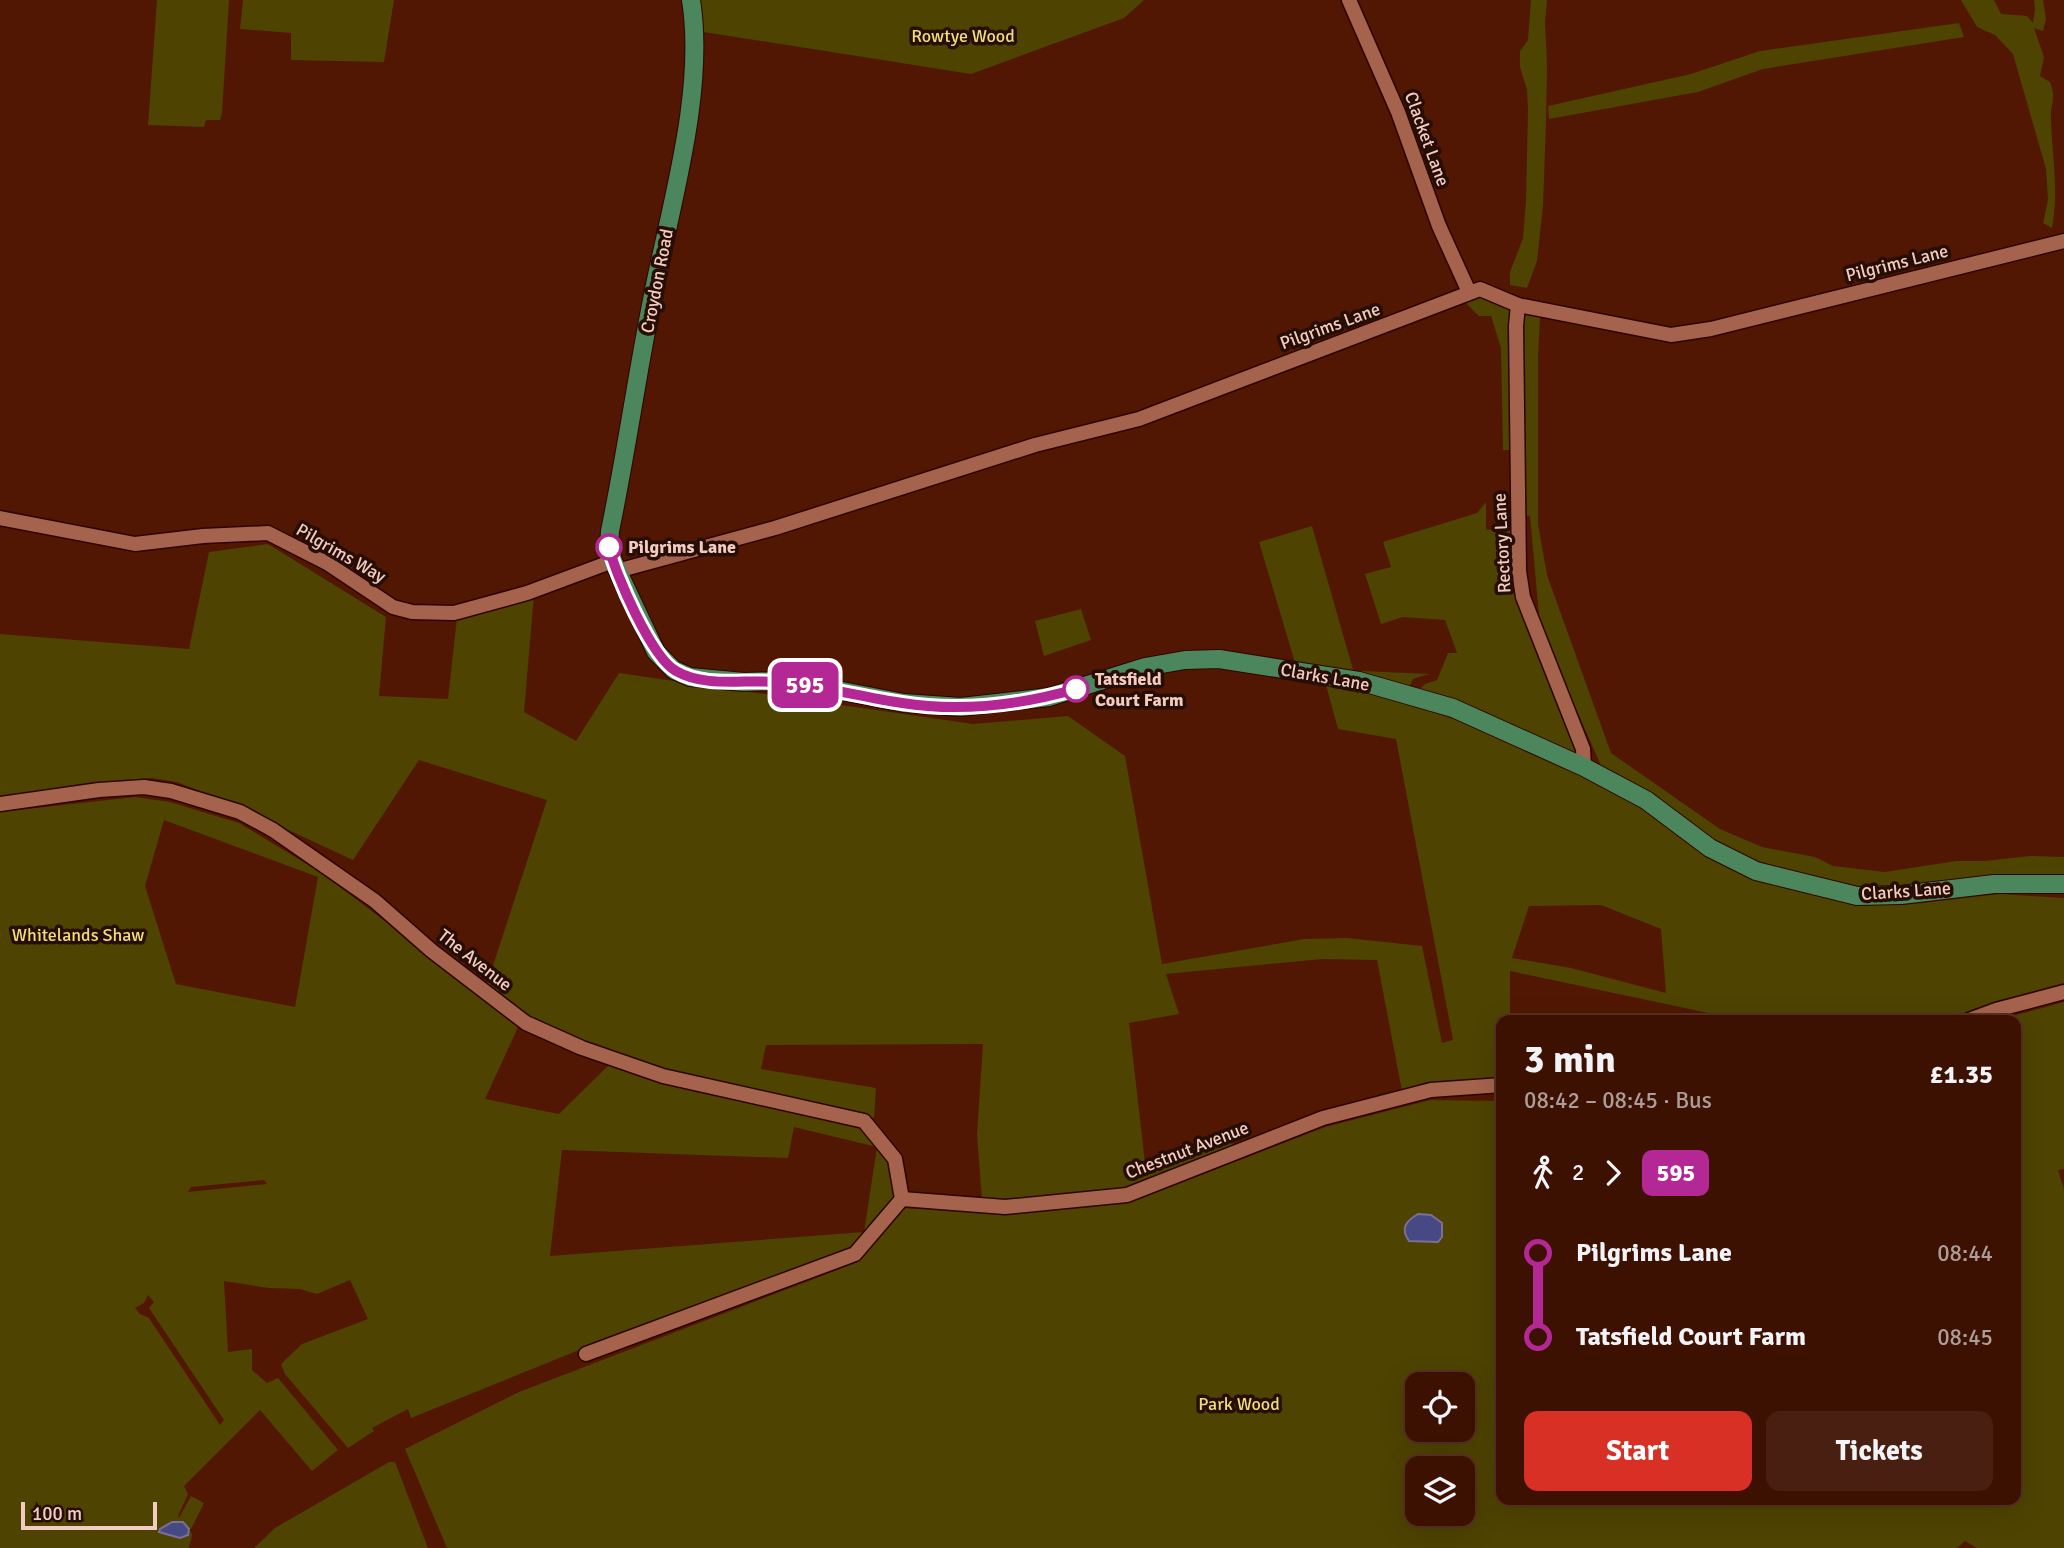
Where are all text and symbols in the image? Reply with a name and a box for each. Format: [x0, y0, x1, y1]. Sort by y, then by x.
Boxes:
park label: Rowtye Wood [911, 25, 1015, 47]
street label: Clacket Lane [1400, 89, 1454, 189]
street label: Croydon Road [636, 227, 678, 335]
street label: Pilgrims Lane [1843, 240, 1951, 286]
street label: Pilgrims Lane [1277, 298, 1383, 354]
street label: Rectory Lane [1488, 492, 1516, 594]
street label: Pilgrims Way [292, 519, 390, 588]
marker: Pilgrims Lane [596, 534, 622, 560]
place label: Pilgrims Lane [628, 536, 736, 558]
street label: Clarks Lane [1279, 658, 1371, 696]
line badge: 595 [765, 662, 845, 708]
place label: Tatsfield Court Farm [1095, 668, 1184, 711]
text: 595 [786, 670, 824, 700]
marker: Tatsfield Court Farm [1063, 676, 1089, 702]
street label: Clarks Lane [1860, 877, 1952, 905]
park label: Whitelands Shaw [12, 924, 144, 946]
street label: The Avenue [434, 924, 516, 996]
text: 3 min [1524, 1036, 1616, 1083]
text: £1.35 [1929, 1059, 1993, 1091]
text: 08:42 – 08:45 · Bus [1524, 1086, 1712, 1115]
street label: Chestnut Avenue [1122, 1116, 1252, 1184]
icon: walk [1524, 1154, 1562, 1192]
icon: forward [1594, 1154, 1632, 1192]
text: 2 [1572, 1158, 1584, 1187]
text: 595 [1656, 1158, 1695, 1188]
text: Pilgrims Lane [1576, 1237, 1732, 1269]
text: 08:44 [1937, 1239, 1993, 1268]
text: Tatsfield Court Farm [1576, 1321, 1806, 1353]
text: 08:45 [1937, 1323, 1993, 1352]
map controls [1405, 1372, 1475, 1526]
button: locate [1405, 1372, 1475, 1442]
park label: Park Wood [1198, 1393, 1280, 1415]
button: Start [1524, 1411, 1752, 1491]
button: Tickets [1766, 1411, 1993, 1491]
button: layers [1405, 1456, 1475, 1526]
scale bar [21, 1499, 158, 1531]
text: 100 m [32, 1502, 82, 1526]

